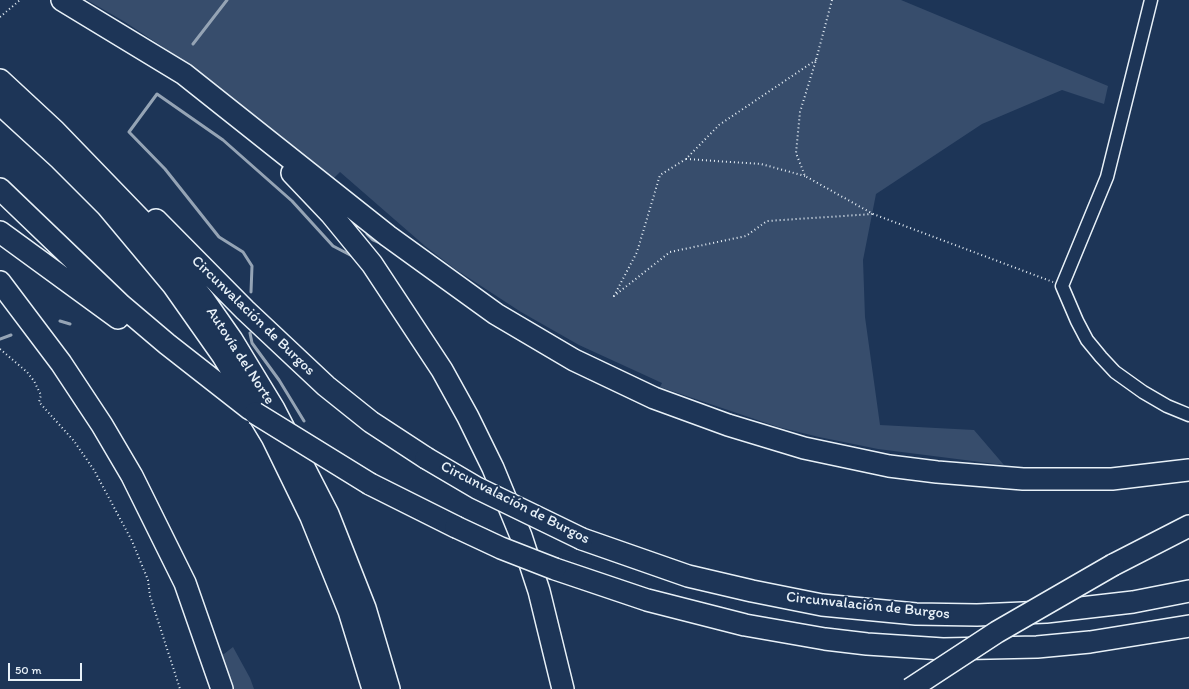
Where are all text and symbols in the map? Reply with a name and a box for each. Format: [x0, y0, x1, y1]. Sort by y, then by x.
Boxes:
street label: Circunvalación de Burgos [187, 252, 319, 380]
street label: Autovía del Norte [202, 304, 278, 408]
street label: Circunvalación de Burgos [437, 458, 593, 548]
street label: Circunvalación de Burgos [785, 588, 951, 624]
scale bar [10, 655, 84, 681]
text: 50 m [15, 663, 41, 677]

